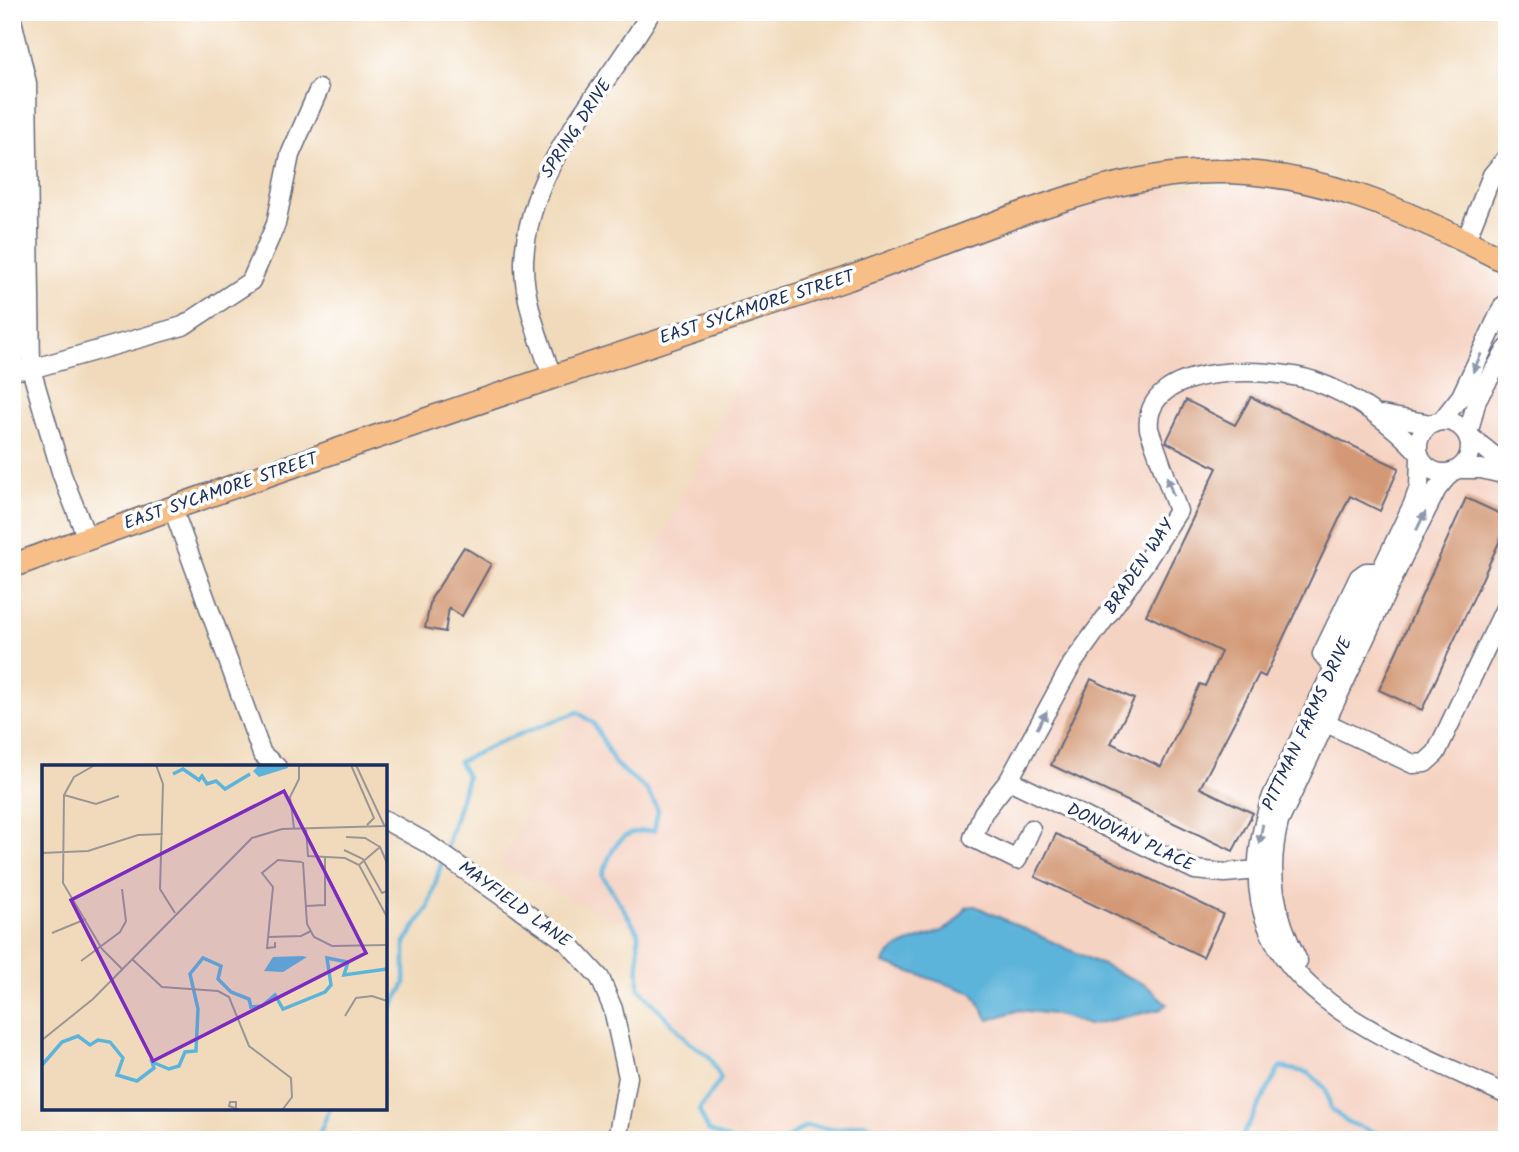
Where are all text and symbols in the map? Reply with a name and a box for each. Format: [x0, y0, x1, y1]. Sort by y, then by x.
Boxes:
street label: SPRING DRIVE [534, 73, 620, 185]
street label: EAST SYCAMORE STREET [656, 262, 860, 353]
one-way arrow [1471, 353, 1482, 373]
street label: EAST SYCAMORE STREET [120, 445, 323, 539]
one-way arrow [1164, 475, 1175, 496]
one-way arrow [1415, 511, 1427, 531]
street label: BRADEN WAY [1097, 513, 1183, 621]
street label: PITTMAN FARMS DRIVE [1255, 632, 1361, 816]
one-way arrow [1036, 711, 1048, 730]
inset map [42, 765, 387, 1110]
street label: DONOVAN PLACE [1061, 796, 1199, 880]
one-way arrow [1255, 823, 1266, 845]
street label: MAYFIELD LANE [452, 854, 577, 956]

